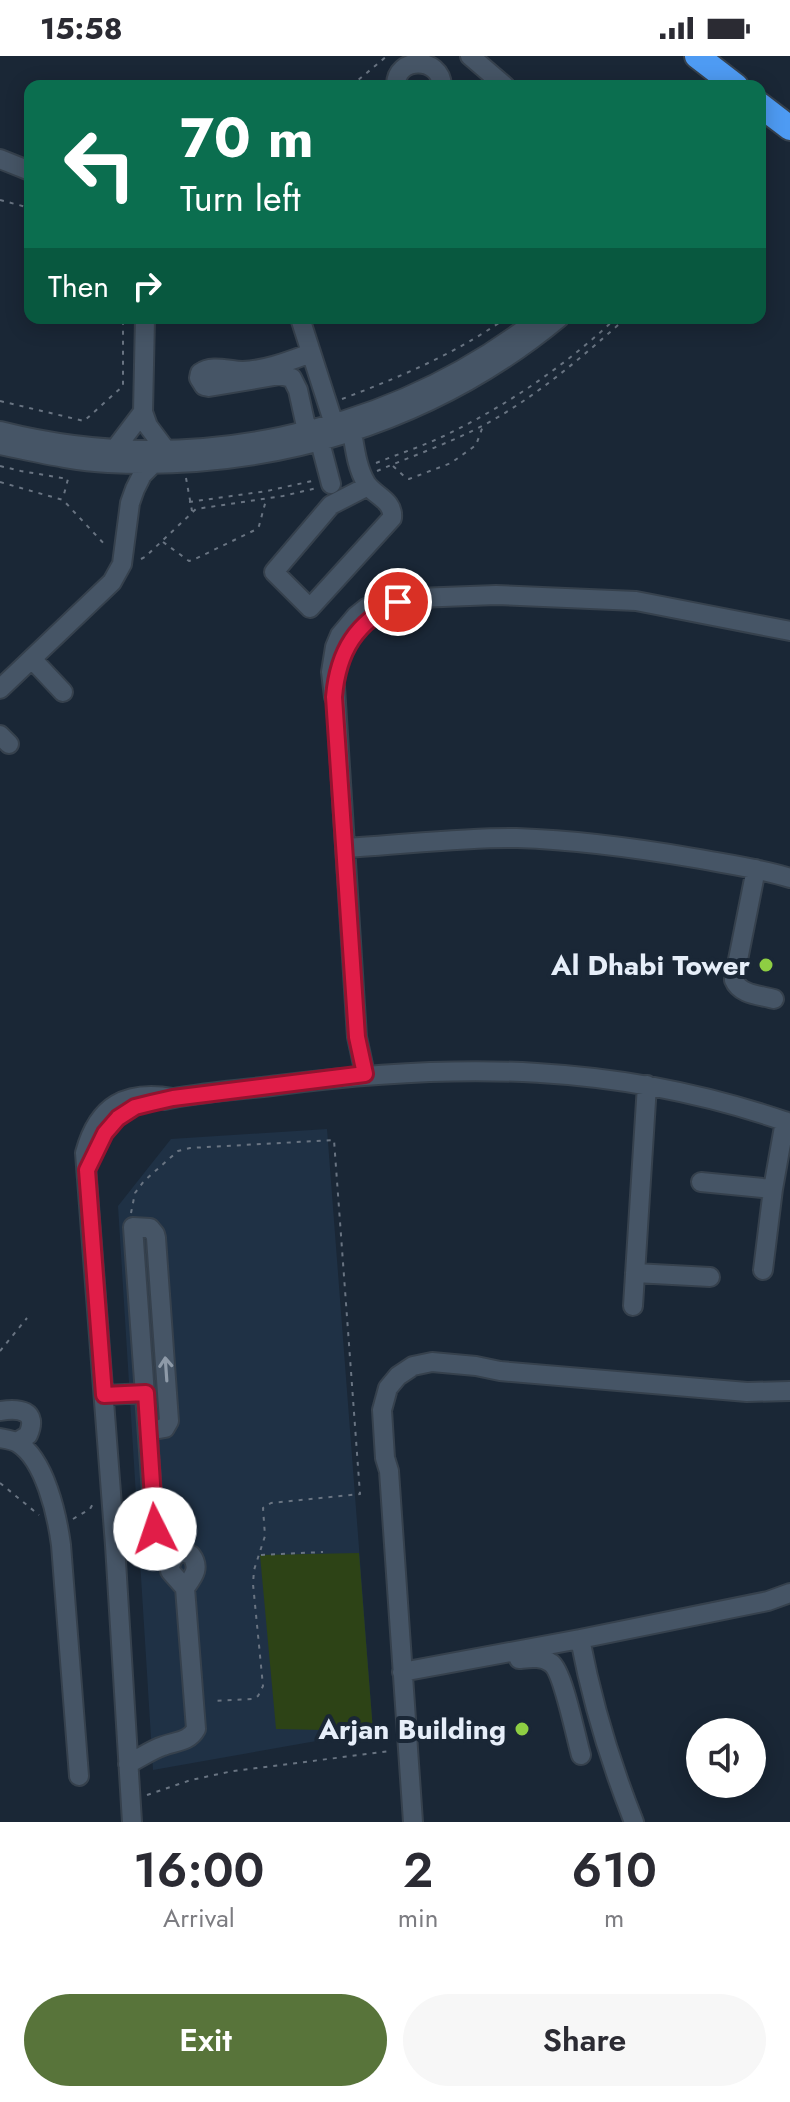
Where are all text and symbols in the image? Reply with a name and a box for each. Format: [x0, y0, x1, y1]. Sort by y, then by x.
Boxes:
text: 15:58 [40, 7, 122, 50]
text: 70 m [180, 97, 314, 178]
icon: left [48, 112, 152, 216]
text: Turn left [180, 172, 301, 224]
icon: right [125, 264, 169, 308]
text: Then [48, 265, 109, 308]
pin [364, 568, 432, 636]
icon: arrive [376, 580, 420, 624]
place label: Al Dhabi Tower [550, 945, 750, 986]
marker: Al Dhabi Tower [757, 956, 775, 974]
one-way arrow [158, 1356, 173, 1383]
position arrow [113, 1487, 197, 1571]
place label: Arjan Building [318, 1709, 506, 1750]
map controls [686, 1718, 766, 1798]
button: sound [686, 1718, 766, 1798]
marker: Arjan Building [513, 1720, 531, 1738]
text: 16:00 [133, 1836, 264, 1905]
text: 2 [403, 1836, 433, 1905]
text: 610 [572, 1836, 657, 1905]
text: Arrival [163, 1899, 235, 1937]
text: min [398, 1899, 438, 1937]
text: m [604, 1899, 624, 1937]
button: Exit [24, 1994, 387, 2086]
button: Share [403, 1994, 766, 2086]

